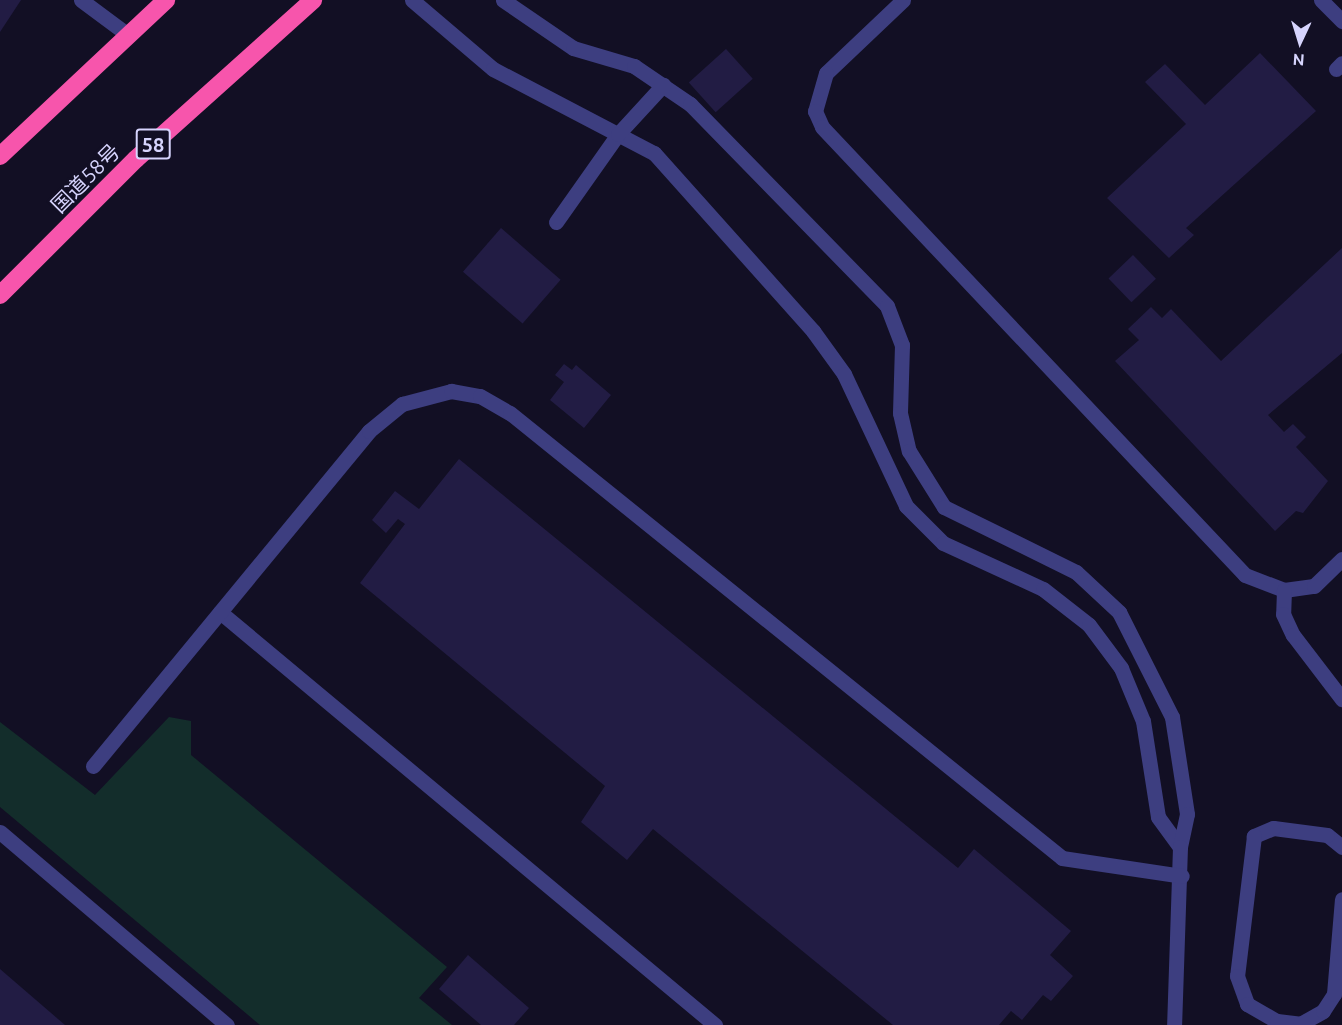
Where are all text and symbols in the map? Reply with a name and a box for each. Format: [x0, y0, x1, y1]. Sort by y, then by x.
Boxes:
north arrow [1270, 12, 1330, 72]
text: N [1292, 51, 1305, 69]
road number: 58 [135, 127, 171, 161]
street label: 国道58号 [45, 138, 125, 218]

